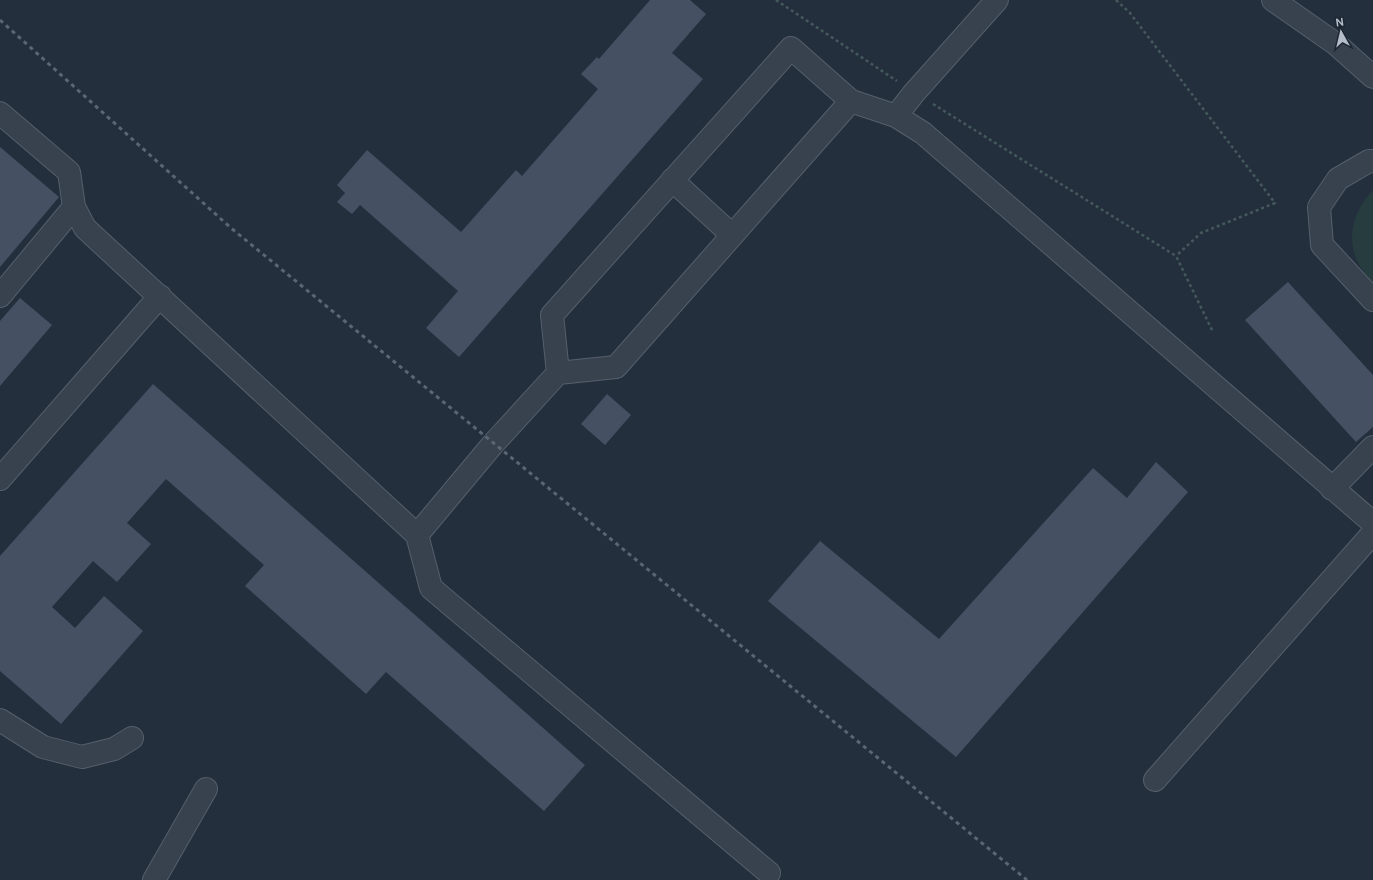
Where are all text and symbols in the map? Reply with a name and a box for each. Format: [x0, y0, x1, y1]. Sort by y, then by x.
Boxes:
north arrow [1321, 12, 1361, 52]
text: N [1335, 15, 1345, 30]

